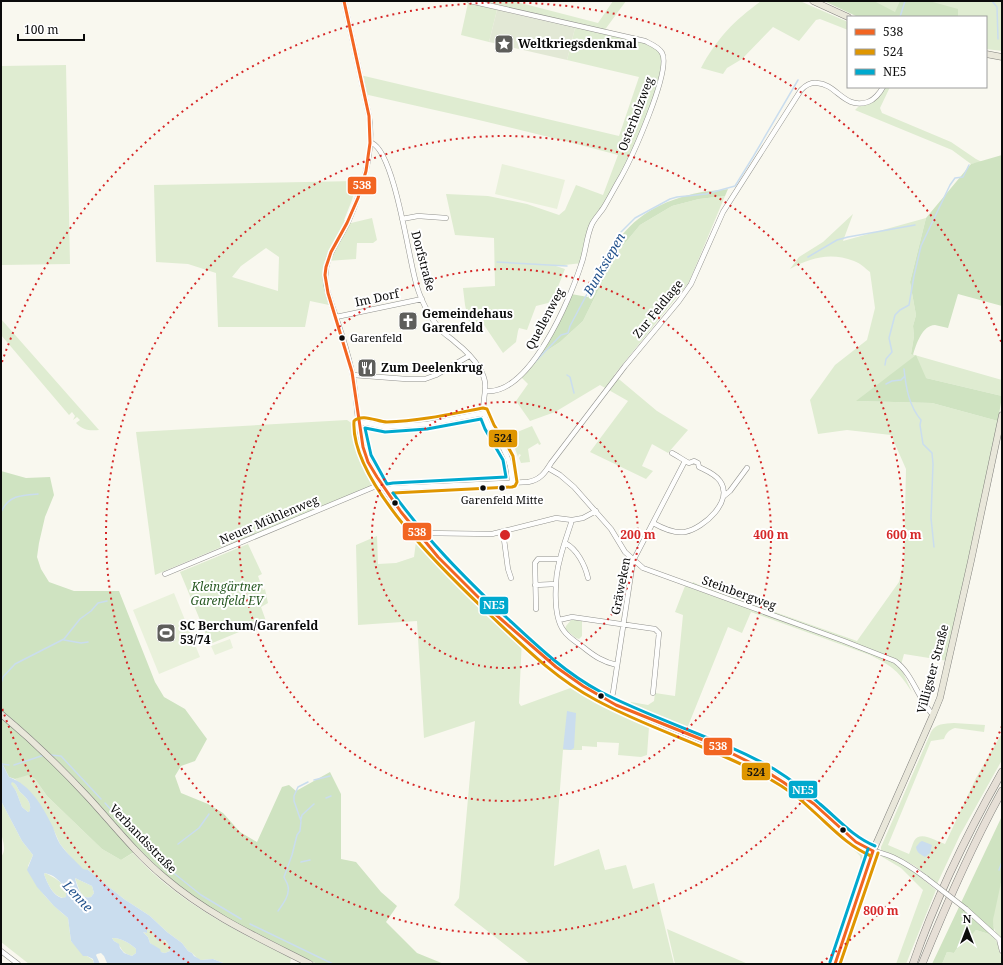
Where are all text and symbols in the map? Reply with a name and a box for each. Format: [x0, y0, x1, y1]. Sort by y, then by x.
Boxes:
scale bar [18, 16, 84, 42]
legend [847, 16, 987, 88]
text: 100 m [24, 21, 59, 38]
text: 538 [883, 23, 903, 40]
place icon: Weltkriegsdenkmal [493, 33, 515, 55]
place label: Weltkriegsdenkmal [518, 35, 638, 52]
text: 524 [883, 43, 903, 60]
text: NE5 [883, 63, 906, 80]
street label: Osterholzweg [614, 74, 658, 153]
line badge: 538 [347, 176, 377, 195]
text: 538 [353, 177, 371, 192]
street label: Dorfstraße [407, 229, 440, 293]
water label: Bunksiepen [578, 229, 629, 299]
street label: Zur Feldlage [629, 276, 687, 342]
street label: Im Dorf [353, 284, 402, 310]
street label: Quellenweg [521, 284, 568, 353]
place label: Gemeindehaus Garenfeld [422, 305, 513, 336]
church icon: Gemeindehaus Garenfeld [397, 310, 419, 332]
place label: Garenfeld [350, 330, 403, 345]
marker: Garenfeld [337, 333, 347, 343]
restaurant icon: Zum Deelenkrug [356, 357, 378, 379]
place label: Zum Deelenkrug [381, 359, 483, 376]
line badge: 524 [488, 429, 518, 448]
text: 524 [494, 430, 512, 445]
unlabelled marker [478, 483, 488, 493]
marker: Garenfeld Mitte [497, 483, 507, 493]
street label: Neuer Mühlenweg [217, 491, 321, 548]
place label: Garenfeld Mitte [461, 492, 543, 507]
unlabelled marker [390, 498, 400, 508]
line badge: 538 [402, 522, 432, 541]
text: 538 [408, 524, 426, 539]
text: 200 m [620, 526, 656, 543]
text: 400 m [753, 526, 789, 543]
text: 600 m [886, 526, 922, 543]
centre of rings [498, 528, 512, 542]
street label: Gräweken [607, 555, 634, 616]
street label: Steinbergweg [700, 571, 779, 614]
park label: Kleingärtner Garenfeld EV [190, 578, 265, 609]
line badge: NE5 [479, 596, 509, 615]
text: NE5 [483, 597, 505, 612]
place label: SC Berchum/Garenfeld 53/74 [180, 617, 318, 648]
sports icon: SC Berchum/Garenfeld 53/74 [155, 622, 177, 644]
street label: Villigster Straße [912, 622, 953, 715]
unlabelled marker [596, 691, 606, 701]
line badge: 538 [703, 737, 733, 756]
text: 538 [709, 738, 727, 753]
line badge: 524 [741, 762, 771, 781]
text: 524 [747, 764, 765, 779]
line badge: NE5 [788, 780, 818, 799]
text: NE5 [792, 782, 814, 797]
street label: Verbandsstraße [106, 800, 181, 877]
unlabelled marker [838, 825, 848, 835]
water label: Lenne [58, 876, 97, 916]
text: 800 m [863, 902, 899, 919]
north arrow [947, 909, 987, 949]
text: N [963, 911, 972, 926]

